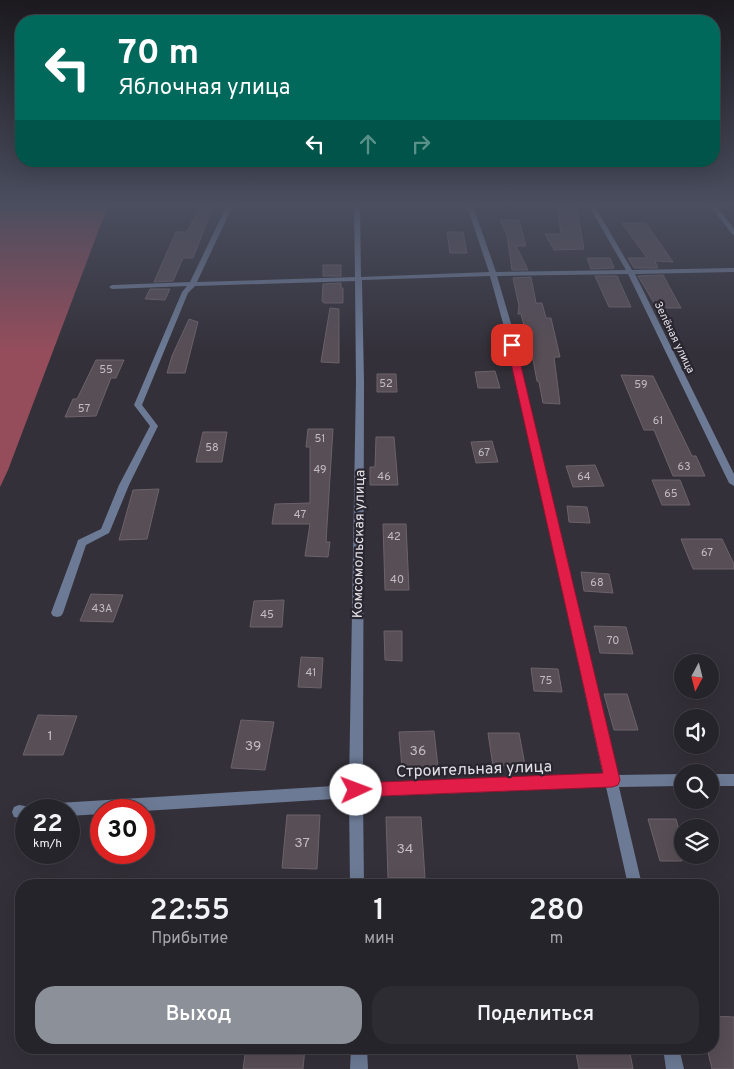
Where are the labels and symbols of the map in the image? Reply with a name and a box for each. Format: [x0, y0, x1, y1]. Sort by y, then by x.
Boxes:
street label: Зелёная улица [651, 299, 698, 376]
pin [491, 324, 533, 366]
house number: 55 [99, 363, 113, 377]
house number: 52 [379, 377, 393, 391]
house number: 59 [634, 378, 648, 392]
house number: 57 [78, 402, 90, 416]
house number: 61 [653, 414, 663, 428]
house number: 51 [315, 432, 325, 446]
house number: 58 [205, 441, 219, 455]
house number: 67 [478, 446, 490, 460]
house number: 63 [677, 460, 691, 474]
house number: 49 [313, 463, 327, 477]
street label: Комсомольская улица [350, 470, 369, 618]
house number: 46 [377, 470, 391, 484]
house number: 64 [577, 470, 591, 484]
house number: 65 [664, 487, 678, 501]
house number: 47 [294, 508, 306, 522]
house number: 42 [387, 530, 401, 544]
house number: 67 [701, 546, 713, 560]
house number: 40 [390, 573, 404, 587]
house number: 68 [590, 576, 604, 590]
house number: 43А [92, 602, 112, 616]
house number: 45 [260, 608, 274, 622]
house number: 70 [607, 634, 619, 648]
north arrow [674, 654, 719, 699]
house number: 41 [306, 666, 316, 680]
house number: 75 [540, 674, 552, 688]
house number: 1 [47, 728, 53, 745]
house number: 39 [245, 738, 261, 755]
house number: 36 [410, 743, 426, 760]
street label: Строительная улица [396, 757, 552, 783]
position arrow [329, 763, 381, 815]
speed limit sign: 30 [90, 799, 155, 864]
house number: 37 [294, 835, 310, 852]
house number: 34 [396, 841, 414, 858]

